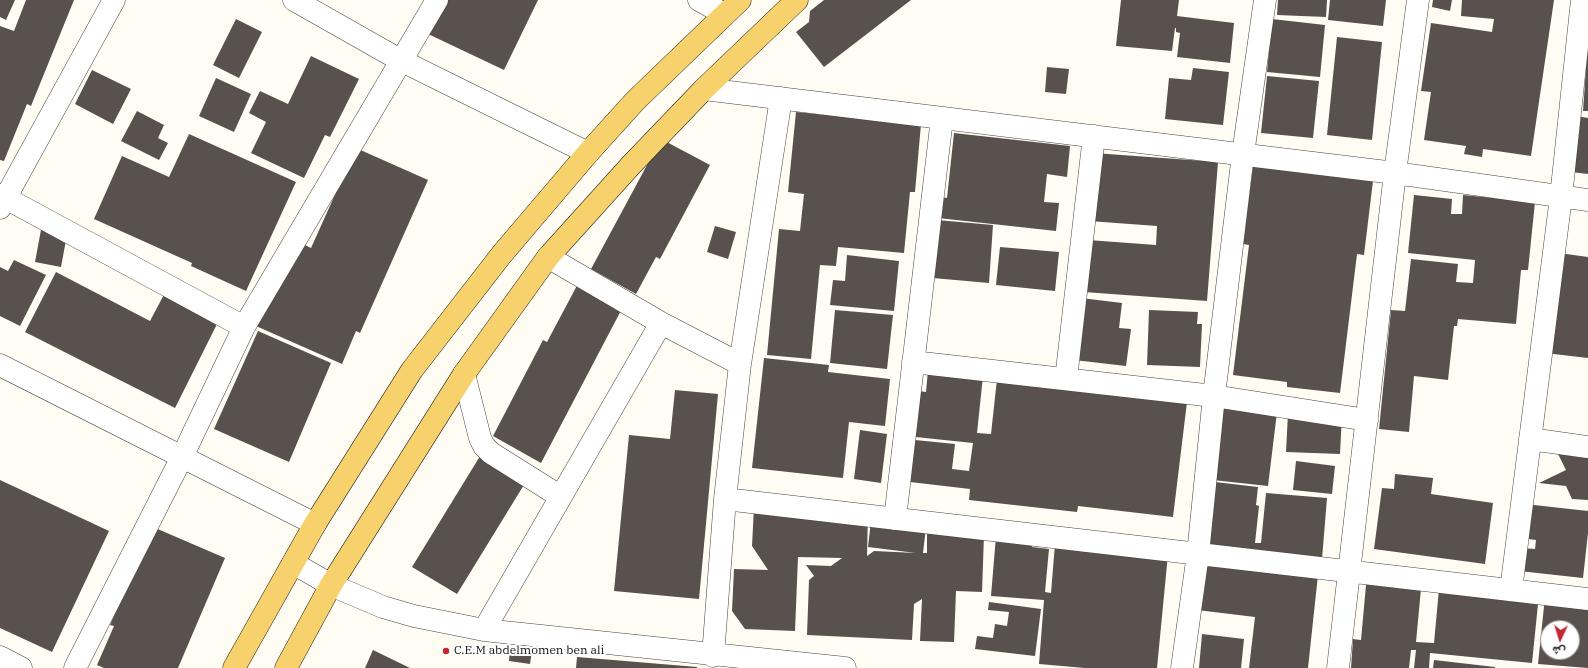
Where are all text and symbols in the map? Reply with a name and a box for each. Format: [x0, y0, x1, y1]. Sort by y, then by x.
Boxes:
north arrow [1540, 620, 1580, 660]
place label: C.E.M abdelmomen ben ali [454, 644, 604, 658]
text: ش [1552, 644, 1566, 658]
marker: C.E.M abdelmomen ben ali [441, 646, 451, 656]

